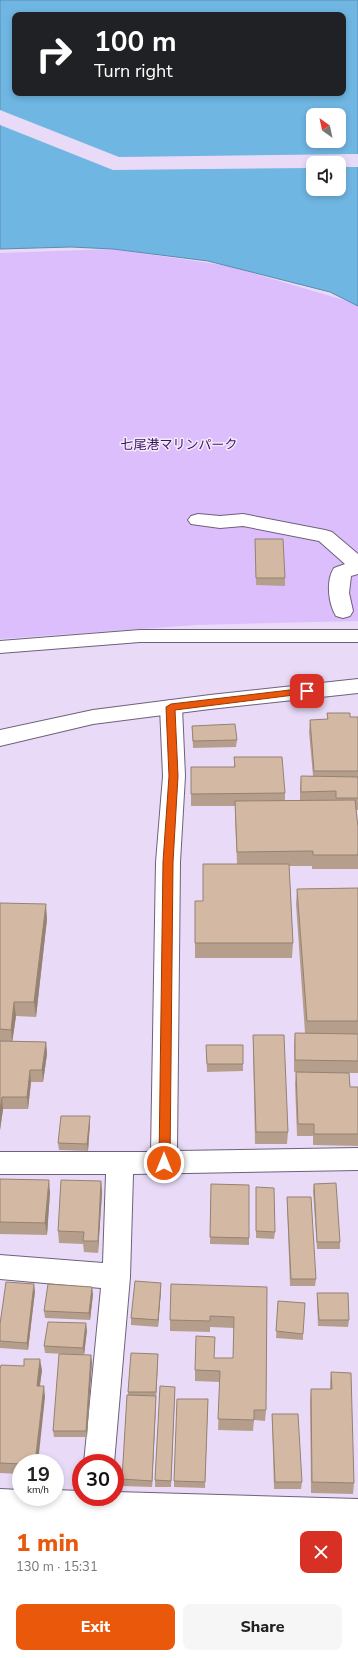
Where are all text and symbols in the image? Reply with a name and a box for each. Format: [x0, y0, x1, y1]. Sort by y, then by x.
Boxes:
text: 100 m [94, 23, 177, 61]
icon: right [28, 28, 80, 80]
text: Turn right [94, 59, 173, 83]
north arrow [306, 108, 346, 148]
map controls [306, 108, 346, 196]
button: sound [306, 156, 346, 196]
park label: 七尾港マリンパーク [120, 436, 238, 454]
pin [290, 674, 324, 708]
icon: arrive [296, 680, 318, 702]
position arrow [143, 1142, 185, 1184]
speed limit sign: 30 [72, 1454, 124, 1506]
text: 19 [26, 1461, 50, 1488]
text: km/h [27, 1483, 49, 1497]
text: 1 min [16, 1527, 79, 1559]
button: close [300, 1531, 342, 1573]
text: 130 m · 15:31 [16, 1558, 98, 1576]
button: Exit [16, 1604, 175, 1650]
button: Share [183, 1604, 342, 1650]

